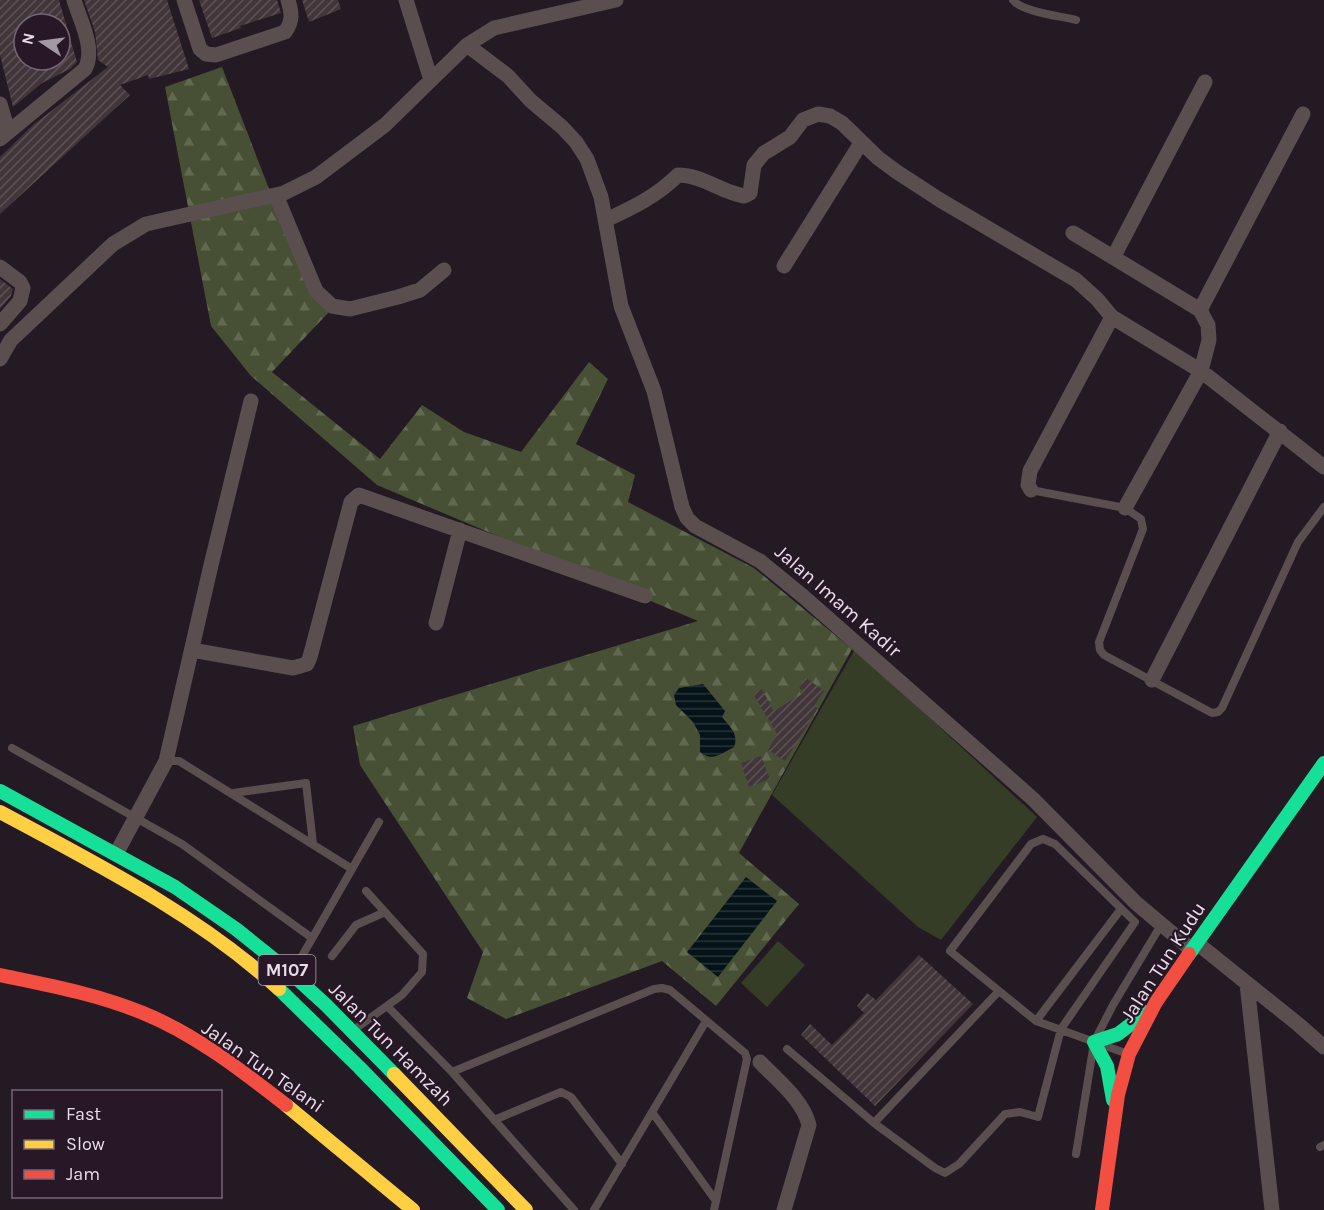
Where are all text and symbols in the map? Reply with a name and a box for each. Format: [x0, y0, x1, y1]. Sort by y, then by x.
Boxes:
north arrow [12, 12, 72, 72]
text: N [17, 31, 38, 46]
street label: Jalan Imam Kadir [770, 540, 906, 662]
street label: Jalan Tun Kudu [1116, 898, 1210, 1026]
road number: M107 [258, 955, 316, 985]
street label: Jalan Tun Hamzah [324, 977, 458, 1111]
street label: Jalan Tun Telani [198, 1016, 328, 1118]
legend [12, 1090, 222, 1198]
text: Fast [66, 1103, 101, 1125]
text: Slow [66, 1133, 105, 1155]
text: Jam [66, 1163, 100, 1185]

